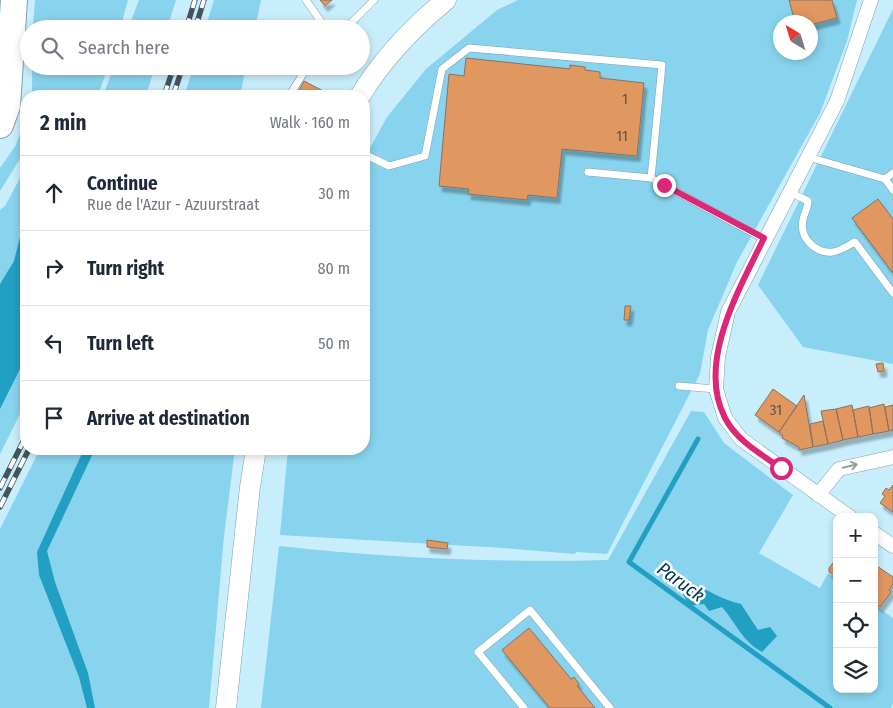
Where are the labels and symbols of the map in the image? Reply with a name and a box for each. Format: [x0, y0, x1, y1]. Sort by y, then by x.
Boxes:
north arrow [773, 15, 818, 60]
house number: 1 [622, 90, 628, 108]
house number: 11 [616, 127, 628, 145]
route end [653, 174, 676, 197]
house number: 31 [770, 401, 782, 419]
route start [770, 457, 793, 480]
one-way arrow [841, 461, 857, 471]
water label: Paruck [653, 557, 709, 607]

